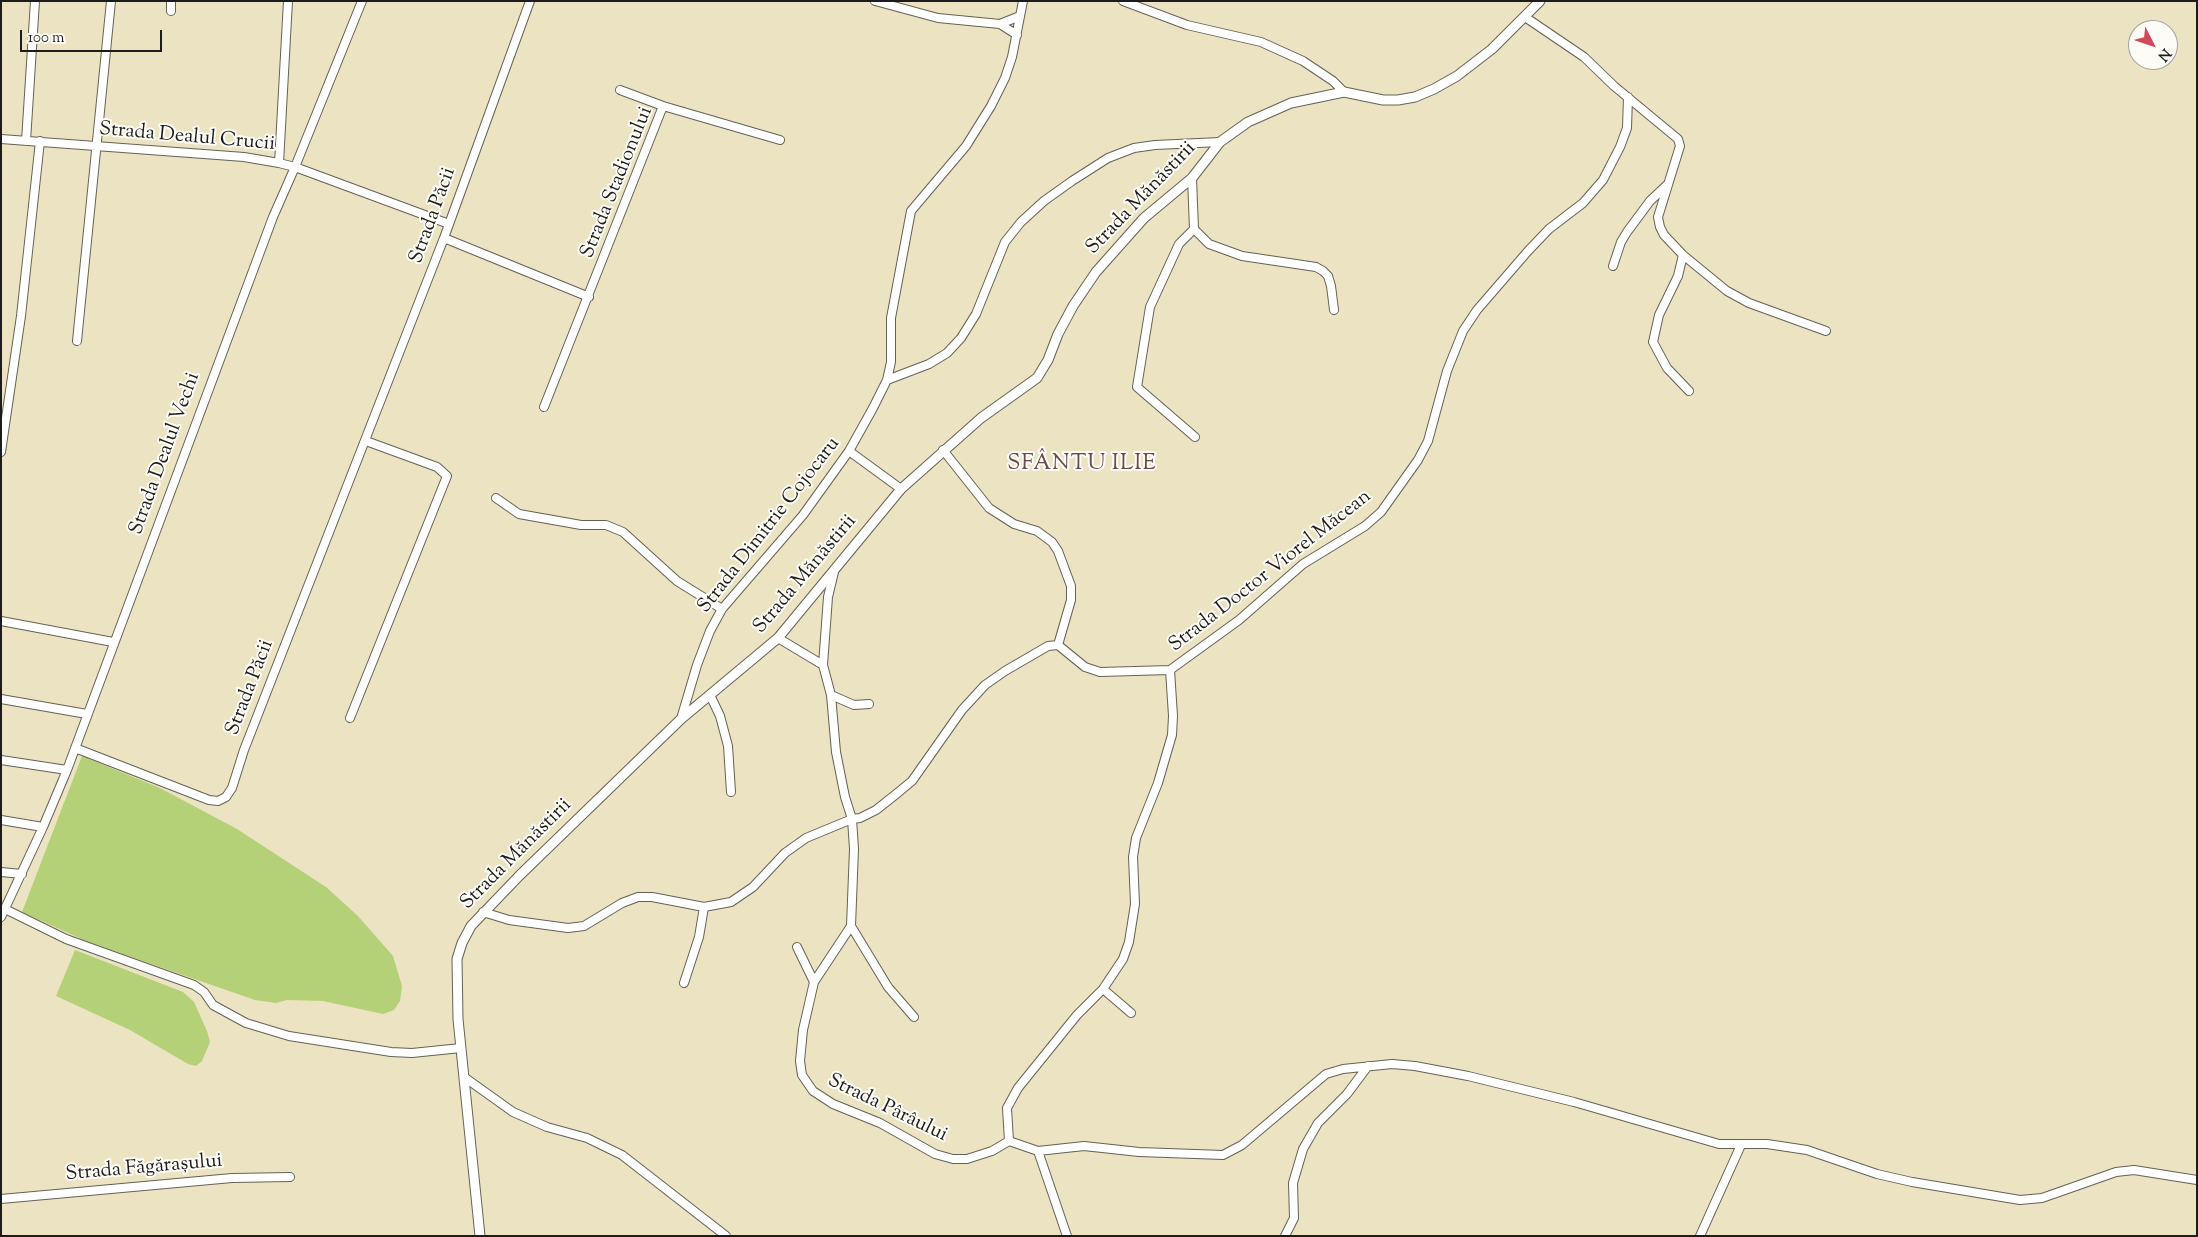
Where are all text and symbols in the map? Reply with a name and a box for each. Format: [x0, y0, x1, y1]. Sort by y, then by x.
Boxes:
scale bar [22, 20, 165, 52]
north arrow [2128, 20, 2178, 70]
text: 100 m [28, 28, 64, 49]
text: N [2152, 43, 2175, 65]
street label: Strada Stadionului [577, 104, 659, 262]
street label: Strada Dealul Crucii [98, 118, 276, 158]
street label: Strada Mănăstirii [1082, 138, 1202, 260]
street label: Strada Păcii [406, 165, 462, 267]
street label: Strada Dealul Vechi [125, 370, 207, 538]
street label: Strada Dimitrie Cojocaru [694, 433, 846, 619]
district label: SFÂNTU ILIE [1006, 452, 1158, 478]
street label: Strada Doctor Viorel Măcean [1165, 486, 1377, 658]
street label: Strada Mănăstirii [749, 511, 863, 639]
street label: Strada Păcii [222, 637, 280, 739]
street label: Strada Mănăstirii [456, 794, 578, 916]
street label: Strada Pârâului [823, 1070, 951, 1148]
street label: Strada Făgărașului [65, 1150, 223, 1188]

